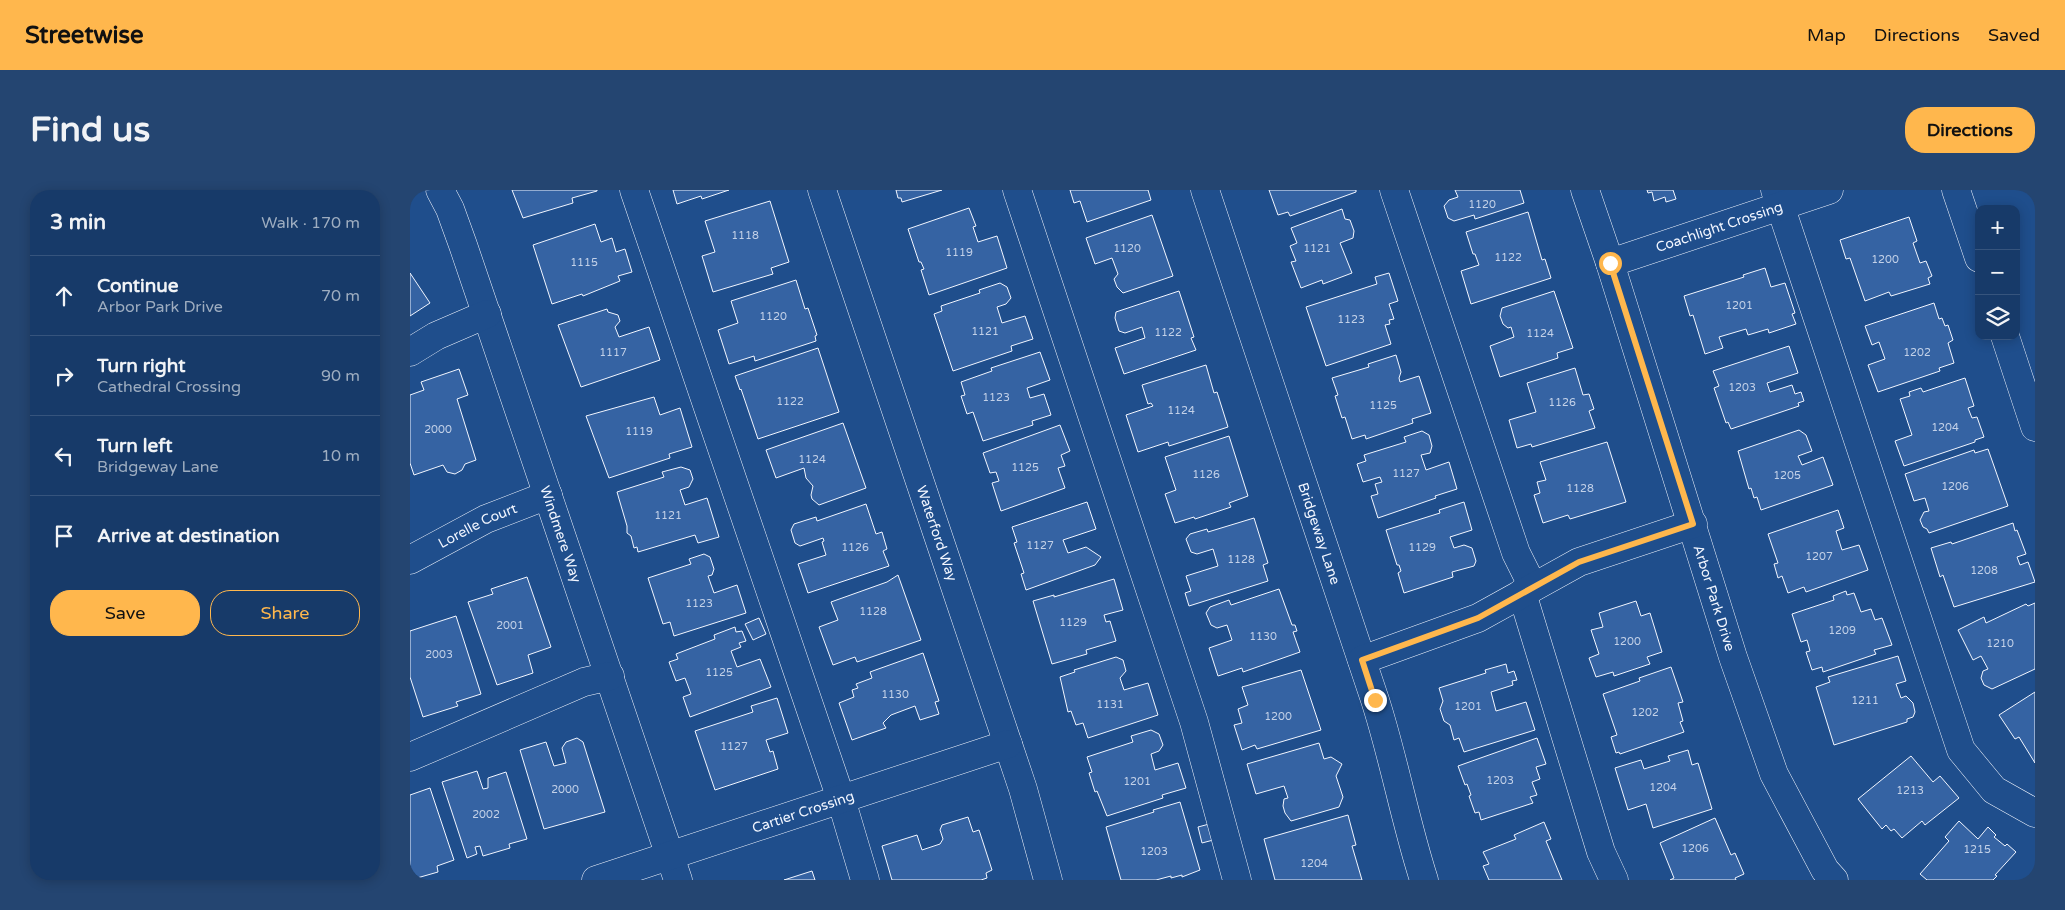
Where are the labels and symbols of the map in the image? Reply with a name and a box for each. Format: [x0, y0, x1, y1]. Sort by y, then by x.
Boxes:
house number: 1120 [1468, 198, 1496, 211]
street label: Coachlight Crossing [1653, 198, 1785, 256]
house number: 1118 [731, 229, 759, 242]
house number: 1120 [1113, 242, 1141, 255]
house number: 1121 [1303, 242, 1331, 255]
house number: 1119 [945, 246, 973, 259]
house number: 1122 [1494, 251, 1522, 264]
route start [1599, 252, 1622, 275]
house number: 1200 [1871, 253, 1899, 266]
house number: 1115 [570, 256, 598, 269]
house number: 1201 [1725, 299, 1753, 312]
house number: 1120 [759, 310, 787, 323]
house number: 1123 [1337, 313, 1365, 326]
house number: 1121 [971, 325, 999, 338]
house number: 1122 [1154, 326, 1182, 339]
house number: 1124 [1526, 327, 1554, 340]
house number: 1117 [599, 346, 627, 359]
house number: 1202 [1903, 346, 1931, 359]
house number: 1203 [1728, 381, 1756, 394]
house number: 1123 [982, 391, 1010, 404]
house number: 1122 [776, 395, 804, 408]
house number: 1126 [1548, 396, 1576, 409]
house number: 1125 [1369, 399, 1397, 412]
house number: 1124 [1167, 404, 1195, 417]
house number: 1204 [1931, 421, 1959, 434]
house number: 2000 [424, 423, 452, 436]
house number: 1119 [625, 425, 653, 438]
house number: 1124 [798, 453, 826, 466]
house number: 1125 [1011, 461, 1039, 474]
house number: 1127 [1392, 467, 1420, 480]
house number: 1126 [1192, 468, 1220, 481]
house number: 1205 [1773, 469, 1801, 482]
street label: Bridgeway Lane [1295, 480, 1344, 587]
house number: 1206 [1941, 480, 1969, 493]
house number: 1128 [1566, 482, 1594, 495]
street label: Windmere Way [537, 483, 585, 585]
street label: Waterford Way [913, 483, 961, 584]
street label: Lorelle Court [435, 499, 520, 552]
house number: 1121 [654, 509, 682, 522]
house number: 1127 [1026, 539, 1054, 552]
house number: 1126 [841, 541, 869, 554]
house number: 1129 [1408, 541, 1436, 554]
street label: Arbor Park Drive [1690, 543, 1739, 653]
house number: 1207 [1805, 550, 1833, 563]
house number: 1128 [1227, 553, 1255, 566]
house number: 1208 [1970, 564, 1998, 577]
house number: 1123 [685, 597, 713, 610]
house number: 1128 [859, 605, 887, 618]
house number: 1129 [1059, 616, 1087, 629]
house number: 2001 [496, 619, 524, 632]
house number: 1209 [1828, 624, 1856, 637]
house number: 1130 [1249, 630, 1277, 643]
house number: 1200 [1613, 635, 1641, 648]
house number: 1210 [1986, 637, 2014, 650]
house number: 2003 [425, 648, 453, 661]
house number: 1125 [705, 666, 733, 679]
house number: 1130 [881, 688, 909, 701]
route end [1364, 689, 1387, 712]
house number: 1211 [1851, 694, 1879, 707]
house number: 1131 [1096, 698, 1124, 711]
house number: 1201 [1454, 700, 1482, 713]
house number: 1202 [1631, 706, 1659, 719]
house number: 1200 [1264, 710, 1292, 723]
house number: 1127 [720, 740, 748, 753]
house number: 1203 [1486, 774, 1514, 787]
house number: 1201 [1123, 775, 1151, 788]
house number: 1204 [1649, 781, 1677, 794]
house number: 2000 [551, 783, 579, 796]
house number: 1213 [1896, 784, 1924, 797]
street label: Cartier Crossing [750, 787, 856, 836]
house number: 2002 [472, 808, 500, 821]
house number: 1206 [1681, 842, 1709, 855]
house number: 1215 [1963, 843, 1991, 856]
house number: 1203 [1140, 845, 1168, 858]
house number: 1204 [1300, 857, 1328, 870]

